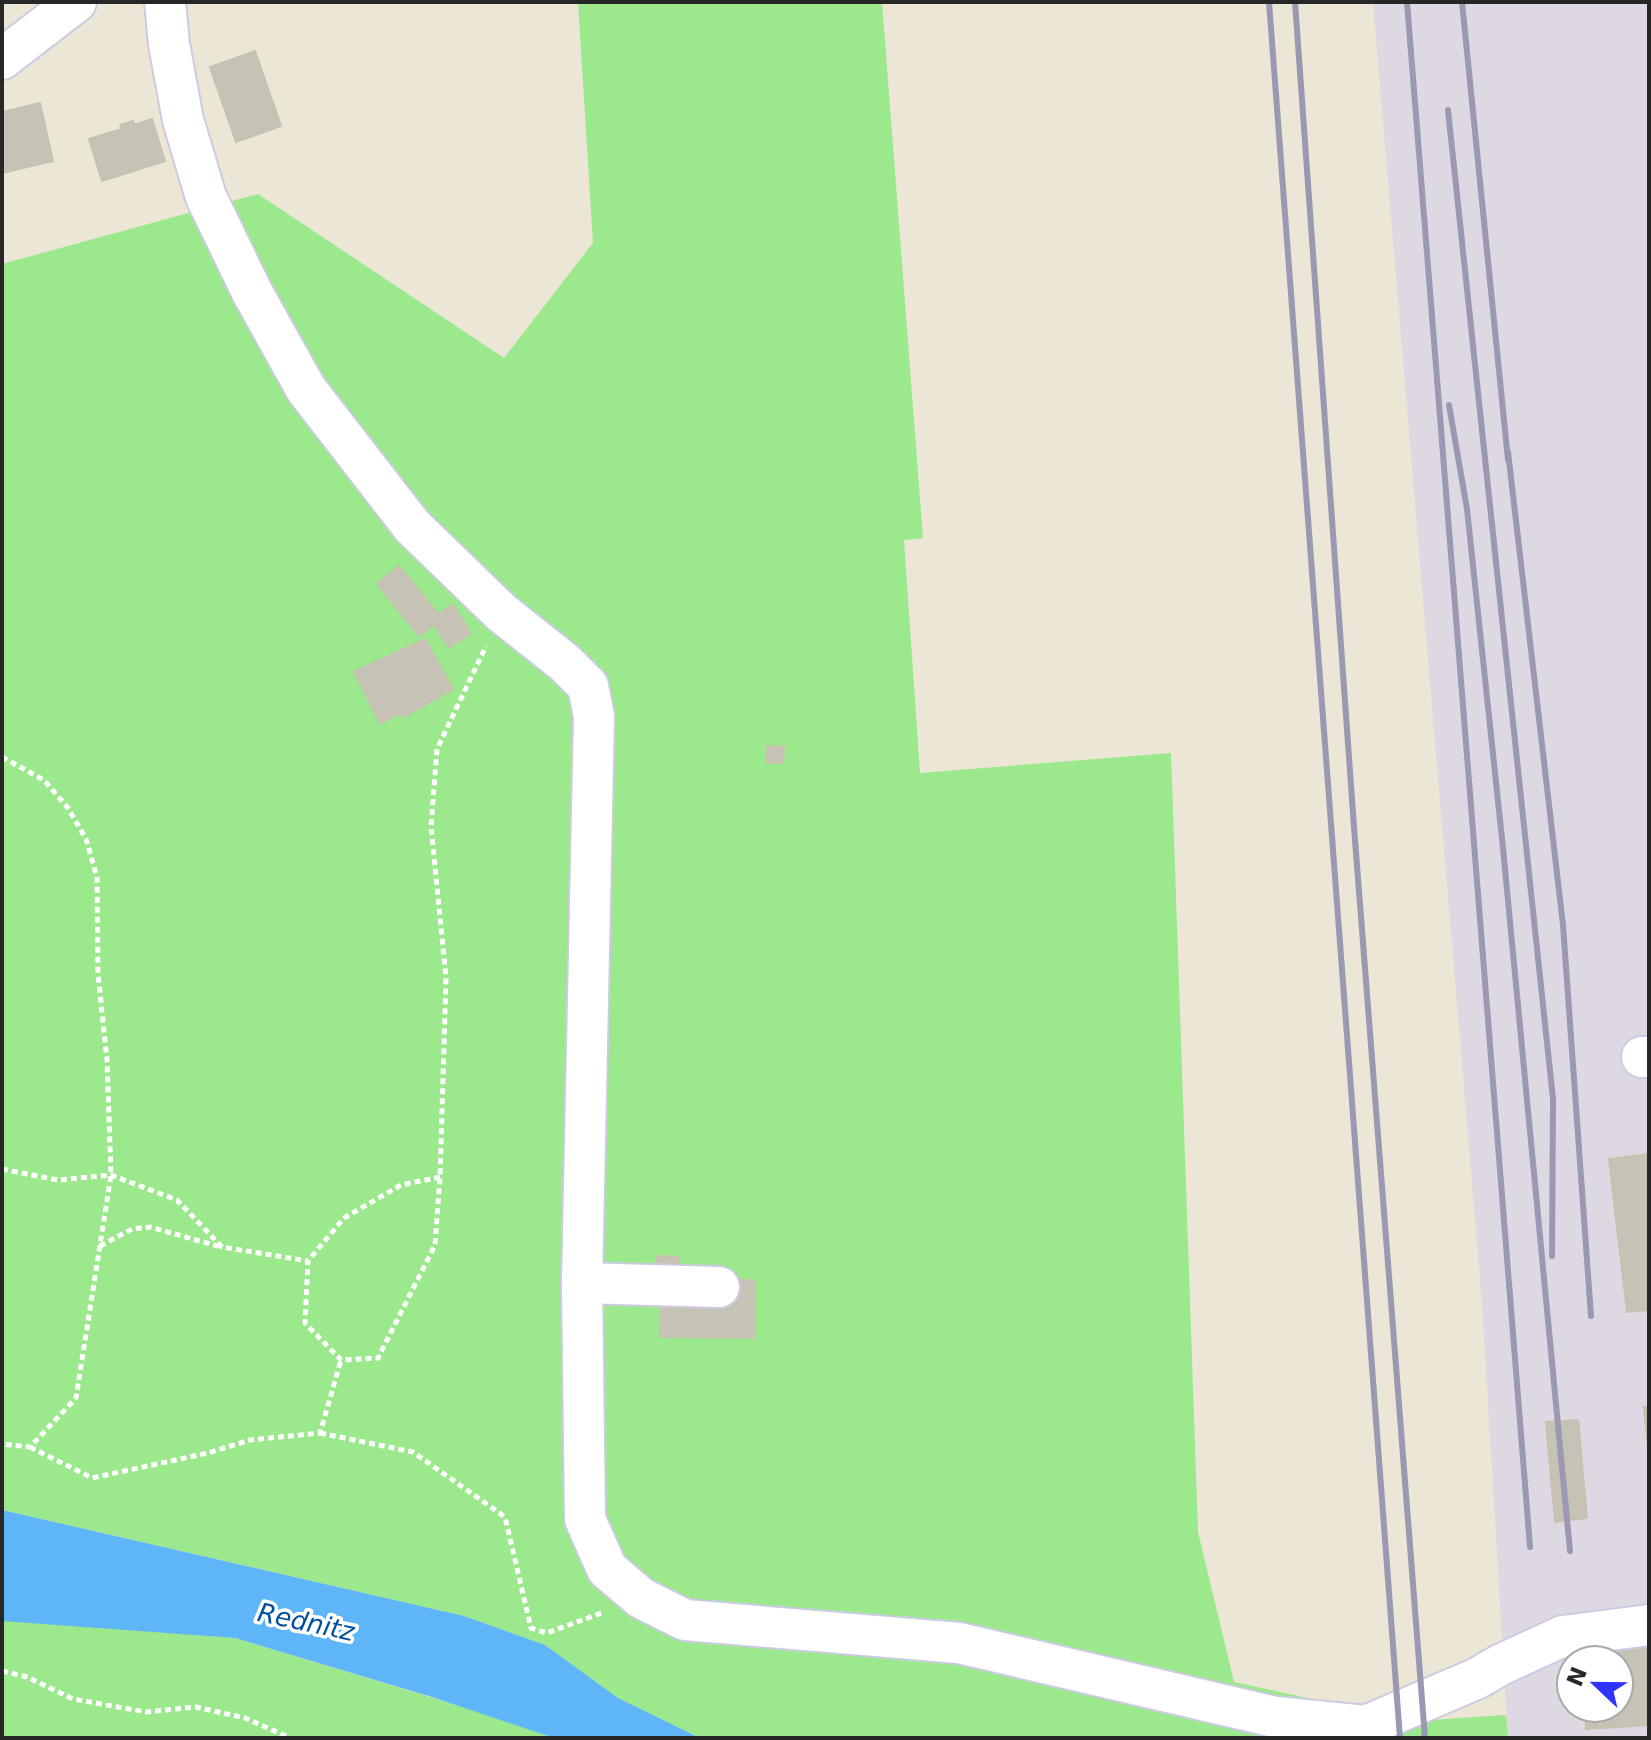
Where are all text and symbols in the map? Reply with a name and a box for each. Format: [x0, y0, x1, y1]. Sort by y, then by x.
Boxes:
water label: Rednitz [255, 1597, 358, 1647]
north arrow [1555, 1644, 1635, 1724]
text: N [1562, 1663, 1592, 1690]

